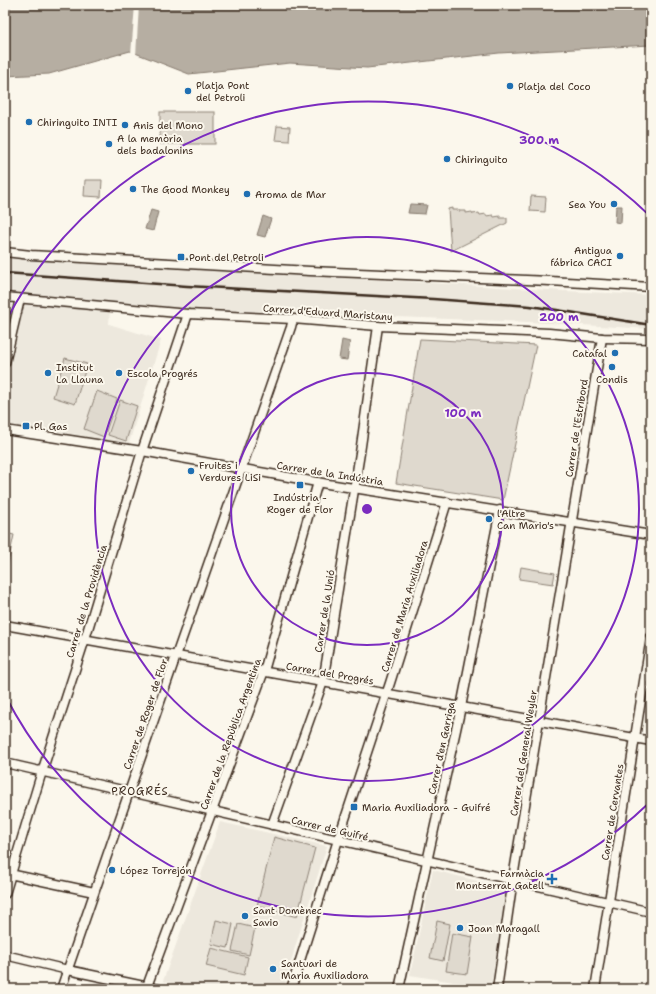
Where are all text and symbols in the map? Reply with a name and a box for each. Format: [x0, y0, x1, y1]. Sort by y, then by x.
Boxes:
place label: Platja Pont del Petroli [196, 79, 249, 104]
place label: Platja del Coco [518, 80, 590, 93]
marker: Platja del Coco [505, 81, 515, 91]
marker: Platja Pont del Petroli [183, 86, 193, 96]
place label: Chiringuito INTI [37, 116, 118, 129]
marker: Chiringuito INTI [24, 117, 34, 127]
place label: Anis del Mono [133, 119, 203, 132]
marker: Anis del Mono [120, 120, 130, 130]
place label: A la memòria dels badalonins [117, 132, 193, 157]
text: 300 m [519, 132, 559, 148]
marker: A la memòria dels badalonins [104, 139, 114, 149]
place label: Chiringuito [455, 153, 507, 166]
marker: Chiringuito [442, 154, 452, 164]
place label: The Good Monkey [141, 183, 230, 196]
marker: The Good Monkey [128, 184, 138, 194]
place label: Aroma de Mar [255, 188, 327, 201]
marker: Aroma de Mar [242, 189, 252, 199]
place label: Sea You [569, 198, 606, 211]
marker: Sea You [609, 199, 619, 209]
place label: Antigua fábrica CACI [551, 244, 613, 269]
place label: Pont del Petroli [189, 251, 264, 264]
marker: Antigua fábrica CACI [615, 251, 625, 261]
marker: Pont del Petroli [176, 252, 186, 262]
street label: Carrer d'Eduard Maristany [263, 301, 394, 324]
text: 200 m [539, 309, 579, 325]
place label: Catafal [572, 347, 607, 360]
marker: Catafal [610, 348, 620, 358]
place label: Institut La Llauna [56, 361, 104, 386]
marker: Condis [607, 362, 617, 372]
place label: Escola Progrés [127, 367, 198, 380]
marker: Institut La Llauna [43, 368, 53, 378]
marker: Escola Progrés [114, 368, 124, 378]
place label: Condis [596, 373, 628, 386]
street label: Carrer de l'Estribord [562, 377, 591, 478]
text: 100 m [445, 405, 482, 421]
place label: Pl. Gas [34, 420, 68, 433]
marker: Pl. Gas [21, 421, 31, 431]
place label: Fruites i Verdures LiSi [199, 459, 261, 484]
street label: Carrer de la Indústria [276, 459, 385, 488]
marker: Fruites i Verdures LiSi [186, 466, 196, 476]
marker: Indústria - Roger de Flor [295, 480, 305, 490]
place label: Indústria - Roger de Flor [267, 491, 334, 516]
centre of rings [360, 502, 374, 516]
place label: l'Altre Can Mario's [497, 507, 554, 532]
marker: l'Altre Can Mario's [484, 514, 494, 524]
street label: Carrer de Maria Auxiliadora [378, 538, 431, 674]
street label: Carrer de la Providència [63, 542, 110, 659]
street label: Carrer de la Unió [312, 569, 337, 653]
street label: Carrer de la República Argentina [197, 656, 264, 812]
street label: Carrer de Roger de Flor [120, 657, 171, 771]
street label: Carrer del Progrés [285, 659, 375, 688]
street label: Carrer del General Weyler [507, 689, 540, 817]
street label: Carrer d'en Garriga [425, 700, 458, 796]
street label: Carrer de Cervantes [598, 763, 627, 861]
district label: PROGRÉS [111, 783, 169, 799]
place label: Maria Auxiliadora - Guifré [362, 801, 491, 814]
marker: Maria Auxiliadora - Guifré [349, 802, 359, 812]
street label: Carrer de Guifré [290, 813, 370, 844]
place label: López Torrejón [120, 864, 192, 877]
marker: López Torrejón [107, 865, 117, 875]
place label: Farmàcia Montserrat Gatell [456, 867, 545, 892]
marker: Farmàcia Montserrat Gatell [547, 874, 557, 884]
place label: Sant Domènec Savio [253, 904, 322, 929]
marker: Sant Domènec Savio [240, 911, 250, 921]
place label: Joan Maragall [468, 922, 540, 935]
marker: Joan Maragall [455, 923, 465, 933]
place label: Santuari de Maria Auxiliadora [281, 957, 369, 982]
marker: Santuari de Maria Auxiliadora [268, 964, 278, 974]

